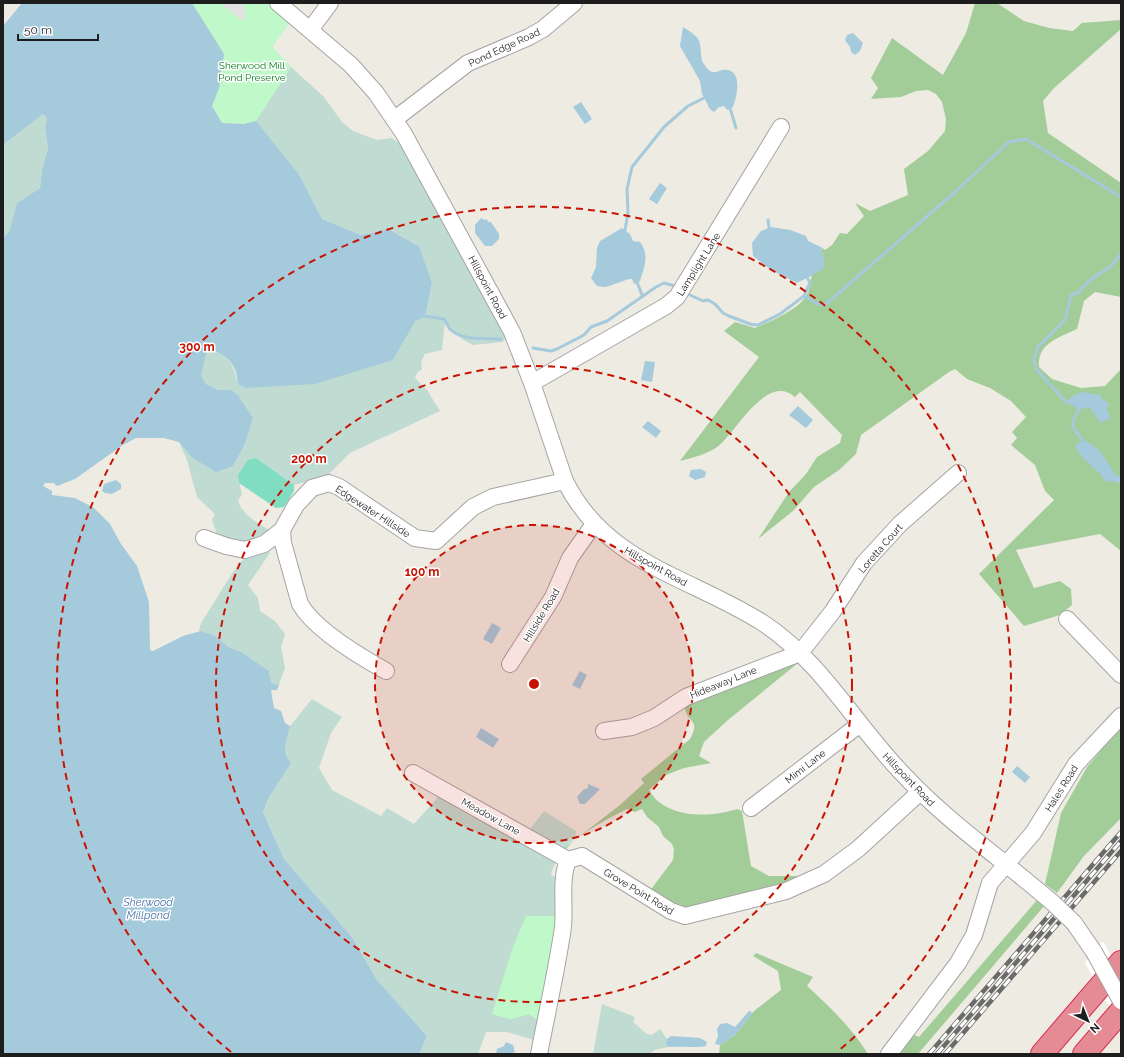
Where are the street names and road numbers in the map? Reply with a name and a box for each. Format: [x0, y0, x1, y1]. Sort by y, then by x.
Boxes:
street label: Pond Edge Road [467, 26, 542, 69]
street label: Lamplight Lane [675, 231, 722, 298]
street label: Hillspoint Road [466, 254, 509, 321]
street label: Edgewater Hillside [333, 483, 412, 540]
street label: Loretta Court [856, 521, 905, 575]
street label: Hillspoint Road [623, 545, 689, 588]
street label: Hillside Road [521, 586, 562, 644]
street label: Hideaway Lane [688, 664, 758, 701]
street label: Mimi Lane [783, 747, 828, 785]
street label: Hillspoint Road [880, 750, 937, 808]
street label: Hales Road [1043, 763, 1080, 814]
street label: Meadow Lane [459, 796, 522, 837]
street label: Grove Point Road [602, 866, 676, 917]

